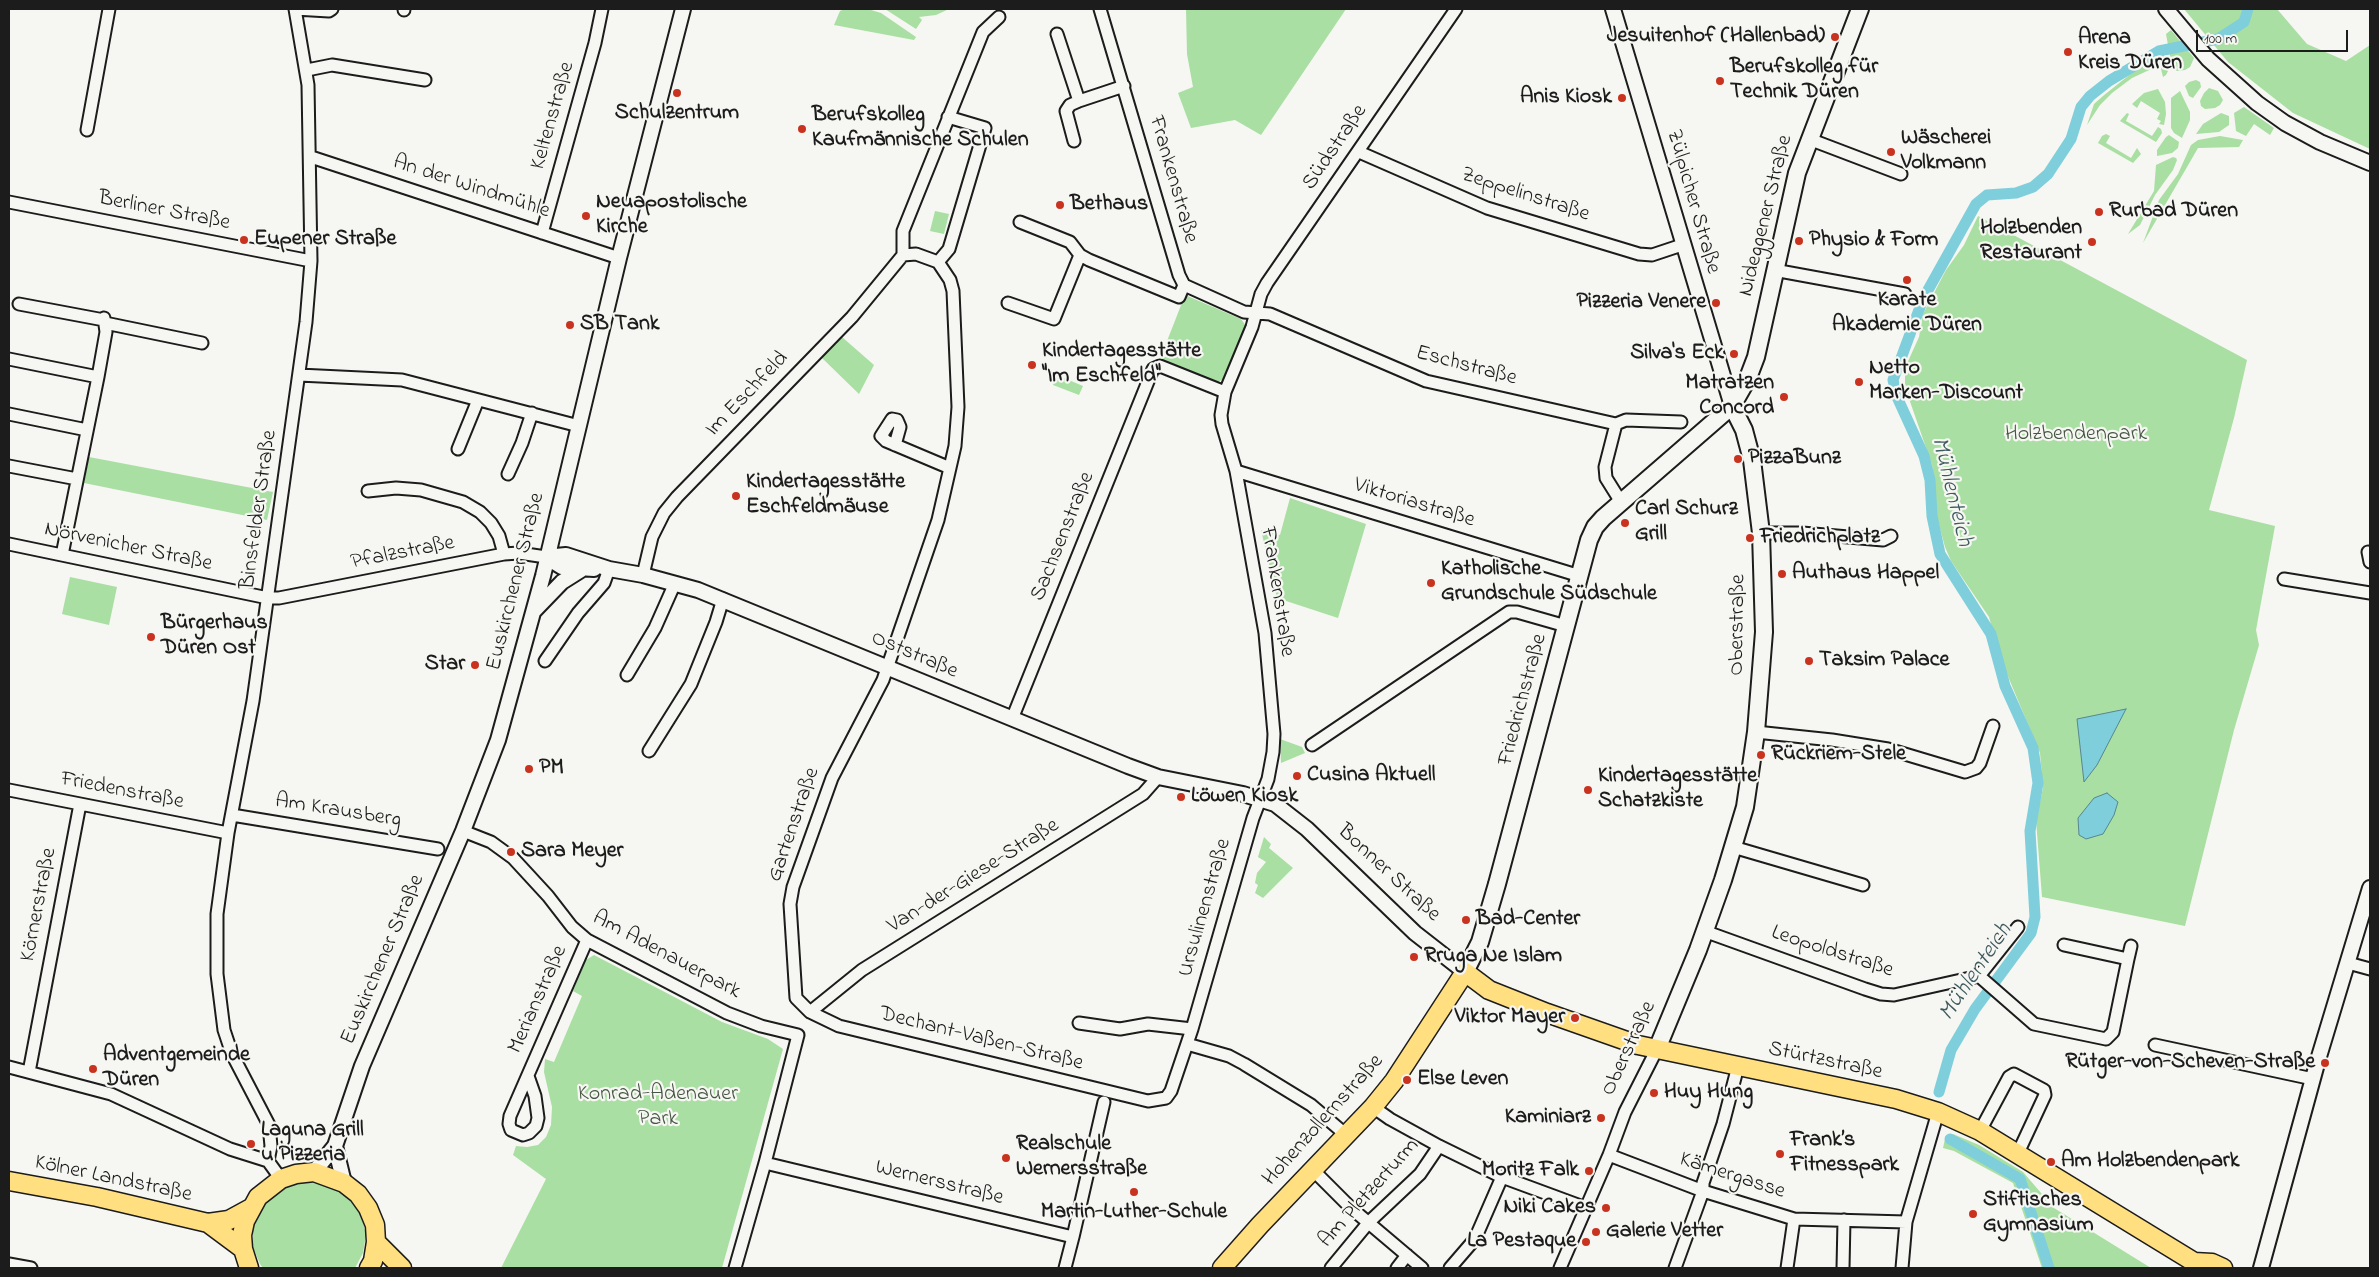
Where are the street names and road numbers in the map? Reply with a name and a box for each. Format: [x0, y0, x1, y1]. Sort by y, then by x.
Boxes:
street label: Keltenstraße [526, 59, 582, 173]
street label: Südstraße [1298, 100, 1374, 196]
street label: Frankenstraße [1141, 113, 1203, 247]
street label: Zülpicher Straße [1659, 127, 1725, 277]
street label: Nideggener Straße [1734, 133, 1800, 299]
street label: An der Windmühle [389, 150, 553, 226]
street label: Zeppelinstraße [1458, 163, 1592, 229]
street label: Berliner Straße [96, 186, 232, 238]
street label: Eschstraße [1413, 341, 1519, 393]
street label: Im Eschfeld [701, 347, 795, 443]
street label: Binsfelder Straße [236, 429, 284, 591]
street label: Sachsenstraße [1026, 469, 1102, 605]
street label: Viktoriastraße [1350, 473, 1478, 535]
street label: Euskirchener Straße [482, 490, 552, 674]
street label: Nörvenicher Straße [42, 517, 214, 579]
street label: Frankenstraße [1253, 525, 1299, 659]
street label: Pfalzstraße [349, 531, 457, 577]
street label: Oberstraße [1725, 574, 1753, 676]
street label: Oststraße [867, 626, 961, 686]
street label: Friedrichstraße [1494, 631, 1554, 769]
street label: Gartenstraße [763, 764, 827, 886]
street label: Friedenstraße [58, 767, 186, 817]
street label: Am Krausberg [273, 789, 403, 835]
street label: Van-der-Giese-Straße [883, 814, 1065, 940]
street label: Bonner Straße [1331, 819, 1445, 929]
street label: Ursulinenstraße [1174, 836, 1238, 980]
street label: Körnerstraße [16, 846, 64, 964]
street label: Euskirchener Straße [336, 871, 432, 1049]
street label: Am Adenauerpark [587, 906, 745, 1006]
street label: Leopoldstraße [1768, 921, 1896, 985]
street label: Merianstraße [503, 942, 575, 1058]
street label: Oberstraße [1597, 997, 1663, 1101]
street label: Dechant-Vaßen-Straße [876, 1002, 1086, 1078]
street label: Stürtzstraße [1765, 1037, 1885, 1087]
street label: Hohenzollernstraße [1258, 1050, 1390, 1192]
street label: Am Pletzerturm [1314, 1134, 1426, 1254]
street label: Kämergasse [1676, 1148, 1788, 1206]
street label: Kölner Landstraße [32, 1150, 194, 1210]
street label: Wernersstraße [872, 1155, 1006, 1213]

